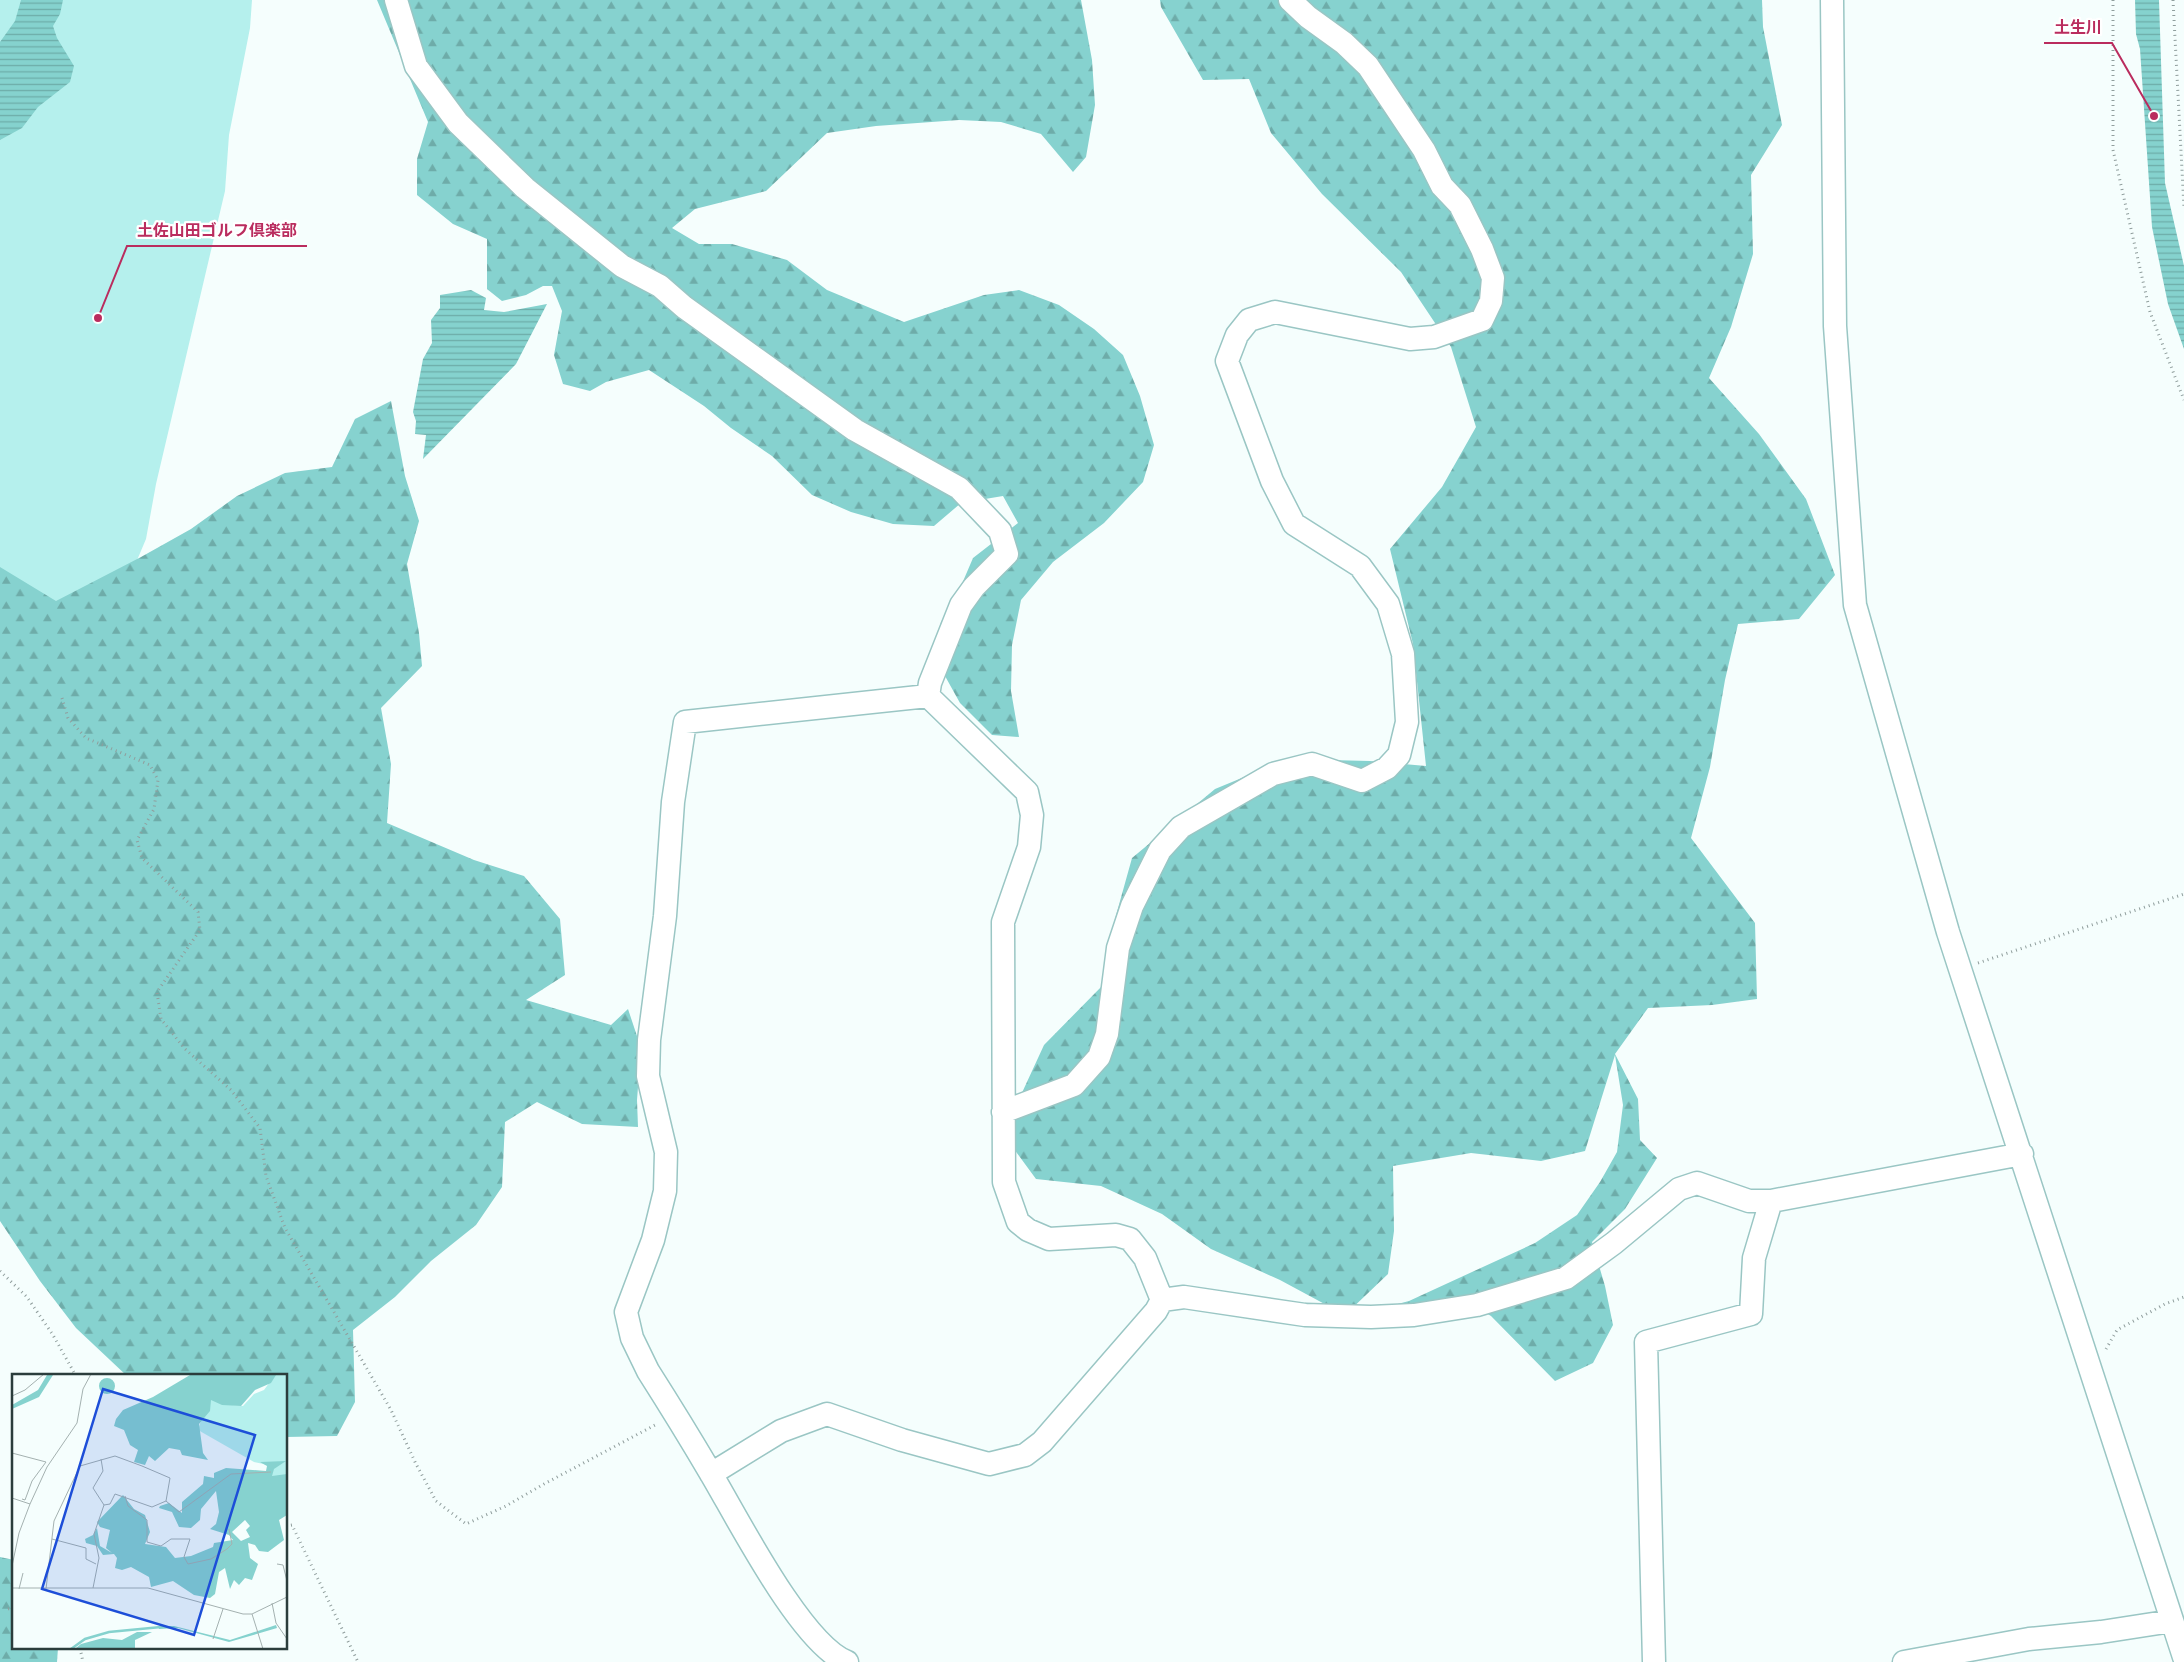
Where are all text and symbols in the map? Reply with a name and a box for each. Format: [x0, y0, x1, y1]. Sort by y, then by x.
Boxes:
callout: 土生川 [2044, 12, 2112, 43]
text: 土生川 [2054, 18, 2102, 37]
callout: 土佐山田ゴルフ倶楽部 [127, 215, 307, 246]
text: 土佐山田ゴルフ倶楽部 [137, 221, 297, 240]
inset map [12, 1374, 288, 1650]

